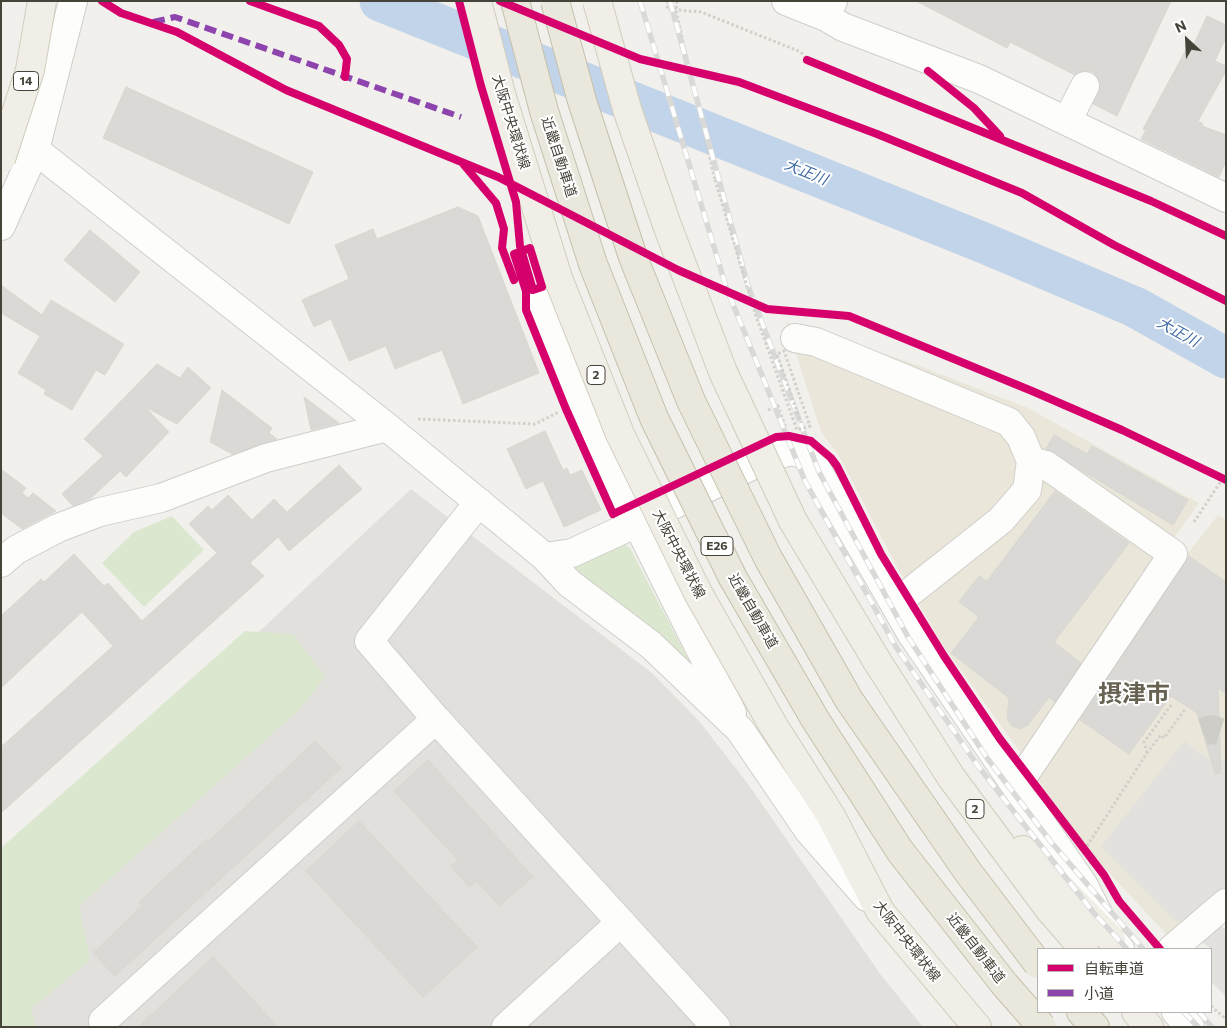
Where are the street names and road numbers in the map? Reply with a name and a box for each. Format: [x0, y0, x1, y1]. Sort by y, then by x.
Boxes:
road number: 14 [14, 72, 38, 90]
street label: 大阪中央環状線 [489, 73, 533, 171]
street label: 近畿自動車道 [538, 114, 580, 200]
road number: 2 [587, 366, 605, 384]
street label: 大阪中央環状線 [649, 507, 709, 601]
road number: E26 [701, 536, 733, 556]
street label: 近畿自動車道 [725, 570, 781, 652]
road number: 2 [966, 800, 984, 819]
street label: 大阪中央環状線 [870, 897, 944, 985]
street label: 近畿自動車道 [944, 910, 1008, 986]

